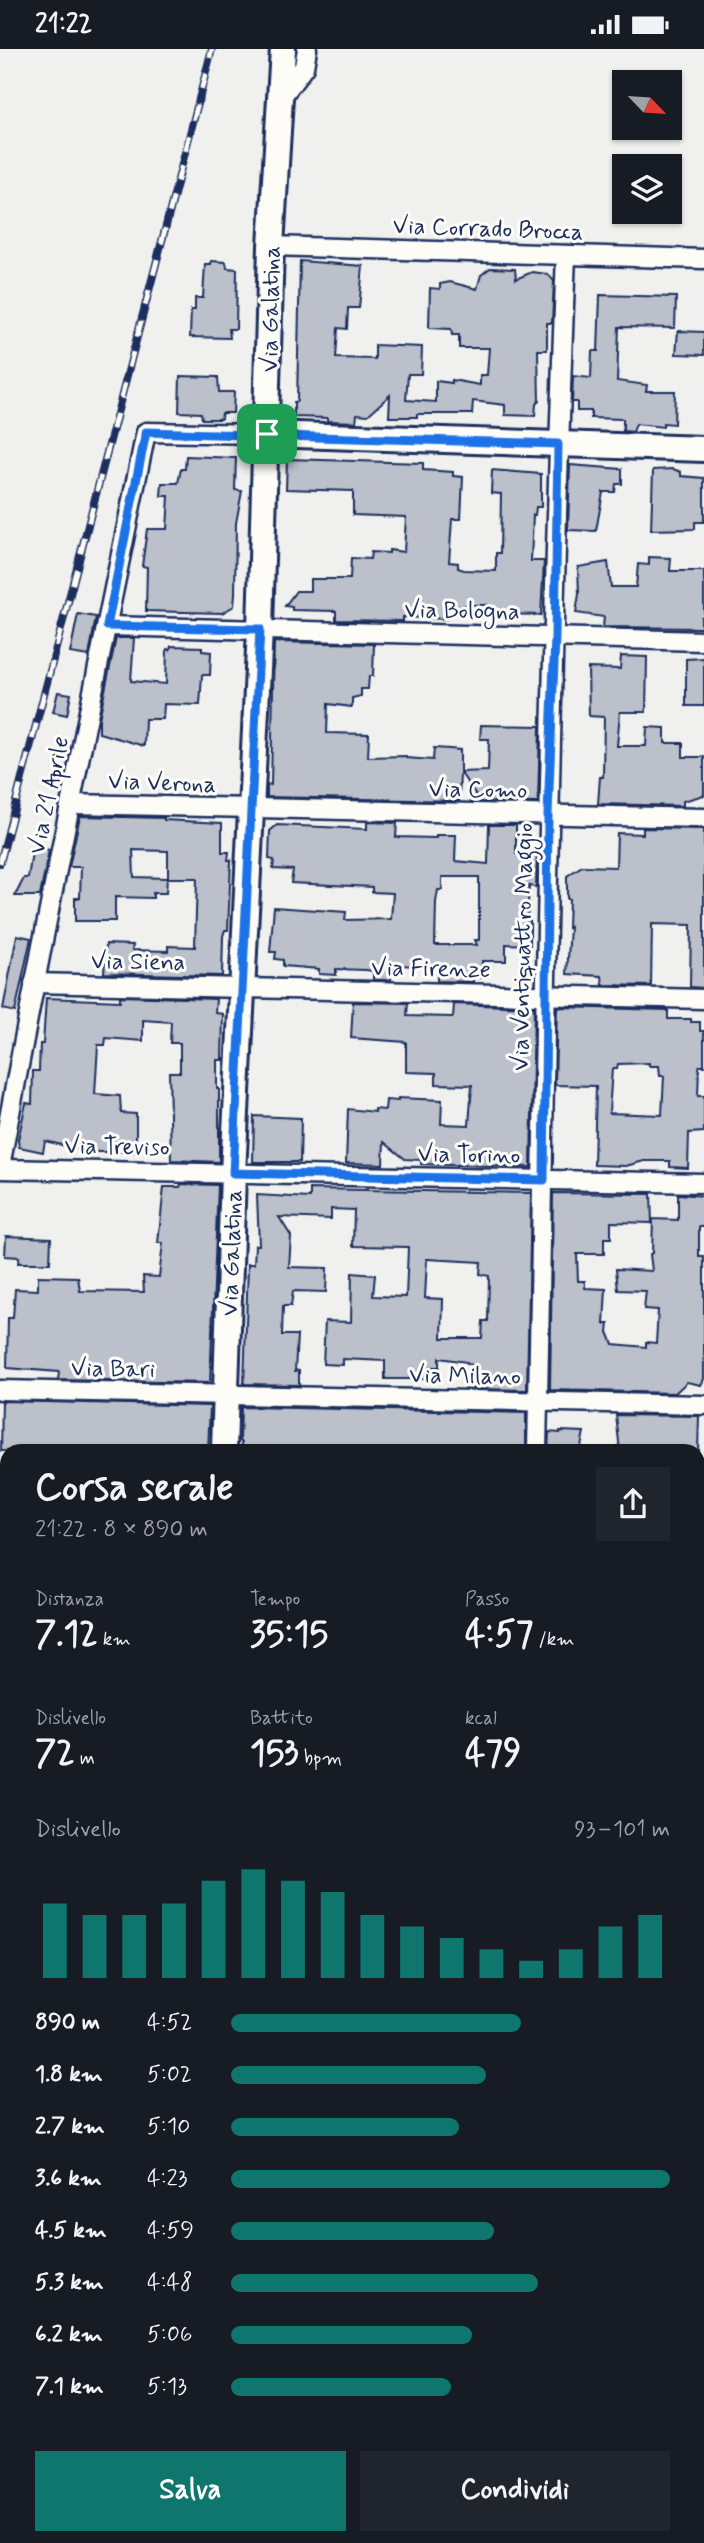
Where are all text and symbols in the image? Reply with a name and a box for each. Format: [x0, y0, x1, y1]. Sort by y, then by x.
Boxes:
text: 21:22 [35, 8, 92, 42]
north arrow [612, 70, 682, 140]
map controls [612, 70, 682, 224]
button: layers [612, 154, 682, 224]
street label: Via Corrado Brocca [392, 211, 584, 248]
street label: Via Galatina [255, 245, 288, 373]
pin [237, 404, 297, 464]
icon: arrive [248, 415, 286, 453]
street label: Via Bologna [404, 595, 520, 630]
street label: Via 21 Aprile [22, 733, 80, 858]
street label: Via Verona [107, 766, 217, 801]
street label: Via Como [428, 774, 528, 807]
street label: Via Ventiquattro Maggio [506, 823, 544, 1072]
street label: Via Siena [91, 946, 185, 979]
street label: Via Firenze [371, 953, 491, 986]
street label: Via Treviso [64, 1131, 170, 1164]
street label: Via Torino [417, 1139, 521, 1172]
street label: Via Galatina [215, 1189, 250, 1317]
street label: Via Bari [71, 1353, 155, 1386]
street label: Via Milano [409, 1360, 521, 1393]
text: Corsa serale [35, 1464, 234, 1513]
button: share [596, 1467, 670, 1541]
text: 21:22 · 8 × 890 m [35, 1515, 208, 1545]
text: Distanza [35, 1587, 104, 1612]
text: Tempo [250, 1587, 300, 1612]
text: Passo [465, 1587, 509, 1612]
text: 7.12 [35, 1612, 98, 1658]
text: 35:15 [250, 1612, 328, 1658]
text: 4:57 [465, 1612, 533, 1658]
text: km [98, 1627, 131, 1652]
text: /km [533, 1627, 574, 1652]
text: Dislivello [35, 1706, 106, 1731]
text: Battito [250, 1706, 313, 1731]
text: kcal [465, 1706, 497, 1731]
text: 72 [35, 1731, 75, 1777]
text: 153 [250, 1731, 299, 1777]
text: 479 [465, 1731, 521, 1777]
text: m [75, 1746, 95, 1771]
text: bpm [299, 1746, 342, 1771]
text: Dislivello [35, 1815, 121, 1845]
text: 93–101 m [574, 1815, 670, 1845]
text: 890 m [35, 2008, 100, 2038]
text: 4:52 [147, 2008, 192, 2038]
text: 1.8 km [35, 2060, 103, 2090]
text: 5:02 [147, 2060, 192, 2090]
text: 2.7 km [35, 2112, 105, 2142]
text: 5:10 [147, 2112, 190, 2142]
text: 3.6 km [35, 2164, 102, 2194]
text: 4:23 [147, 2164, 188, 2194]
text: 4.5 km [35, 2216, 107, 2246]
text: 4:59 [147, 2216, 194, 2246]
text: 5.3 km [35, 2268, 104, 2298]
text: 4:48 [147, 2268, 193, 2298]
text: 6.2 km [35, 2320, 103, 2350]
text: 5:06 [147, 2320, 193, 2350]
text: 7.1 km [35, 2372, 104, 2402]
text: 5:13 [147, 2372, 187, 2402]
button: Salva [35, 2451, 346, 2531]
button: Condividi [360, 2451, 670, 2531]

